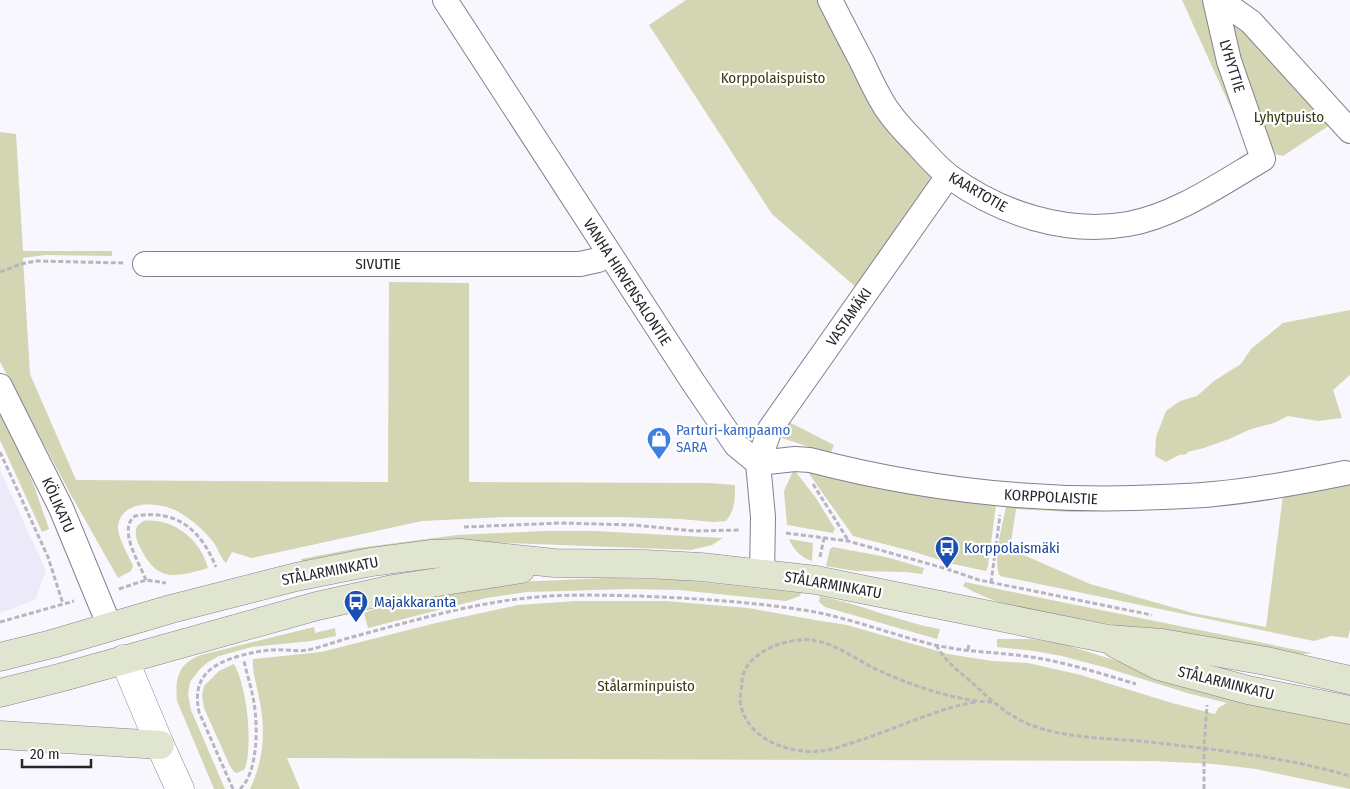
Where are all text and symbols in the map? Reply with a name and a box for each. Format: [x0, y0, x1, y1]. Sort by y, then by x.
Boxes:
street label: LYHYTTIE [1215, 37, 1249, 95]
park label: Korppolaispuisto [721, 69, 825, 87]
park label: Lyhytpuisto [1254, 108, 1324, 126]
street label: KAARTOTIE [945, 168, 1011, 216]
street label: VANHA HIRVENSALONTIE [579, 215, 675, 349]
street label: SIVUTIE [355, 255, 401, 273]
street label: VASTAMÄKI [822, 284, 876, 350]
place label: Parturi-kampaamo SARA [676, 421, 791, 456]
shop icon: Parturi-kampaamo SARA [646, 426, 672, 460]
street label: KÖLIKATU [38, 475, 78, 535]
street label: KORPPOLAISTIE [1004, 486, 1098, 508]
bus stop icon: Korppolaismäki [934, 535, 960, 569]
place label: Korppolaismäki [964, 539, 1060, 557]
street label: STÅLARMINKATU [280, 553, 380, 589]
street label: STÅLARMINKATU [783, 568, 883, 602]
bus stop icon: Majakkaranta [343, 589, 369, 623]
place label: Majakkaranta [374, 593, 456, 611]
street label: STÅLARMINKATU [1176, 662, 1276, 704]
park label: Stålarminpuisto [597, 677, 695, 695]
scale bar [22, 736, 91, 768]
text: 20 m [30, 745, 60, 763]

